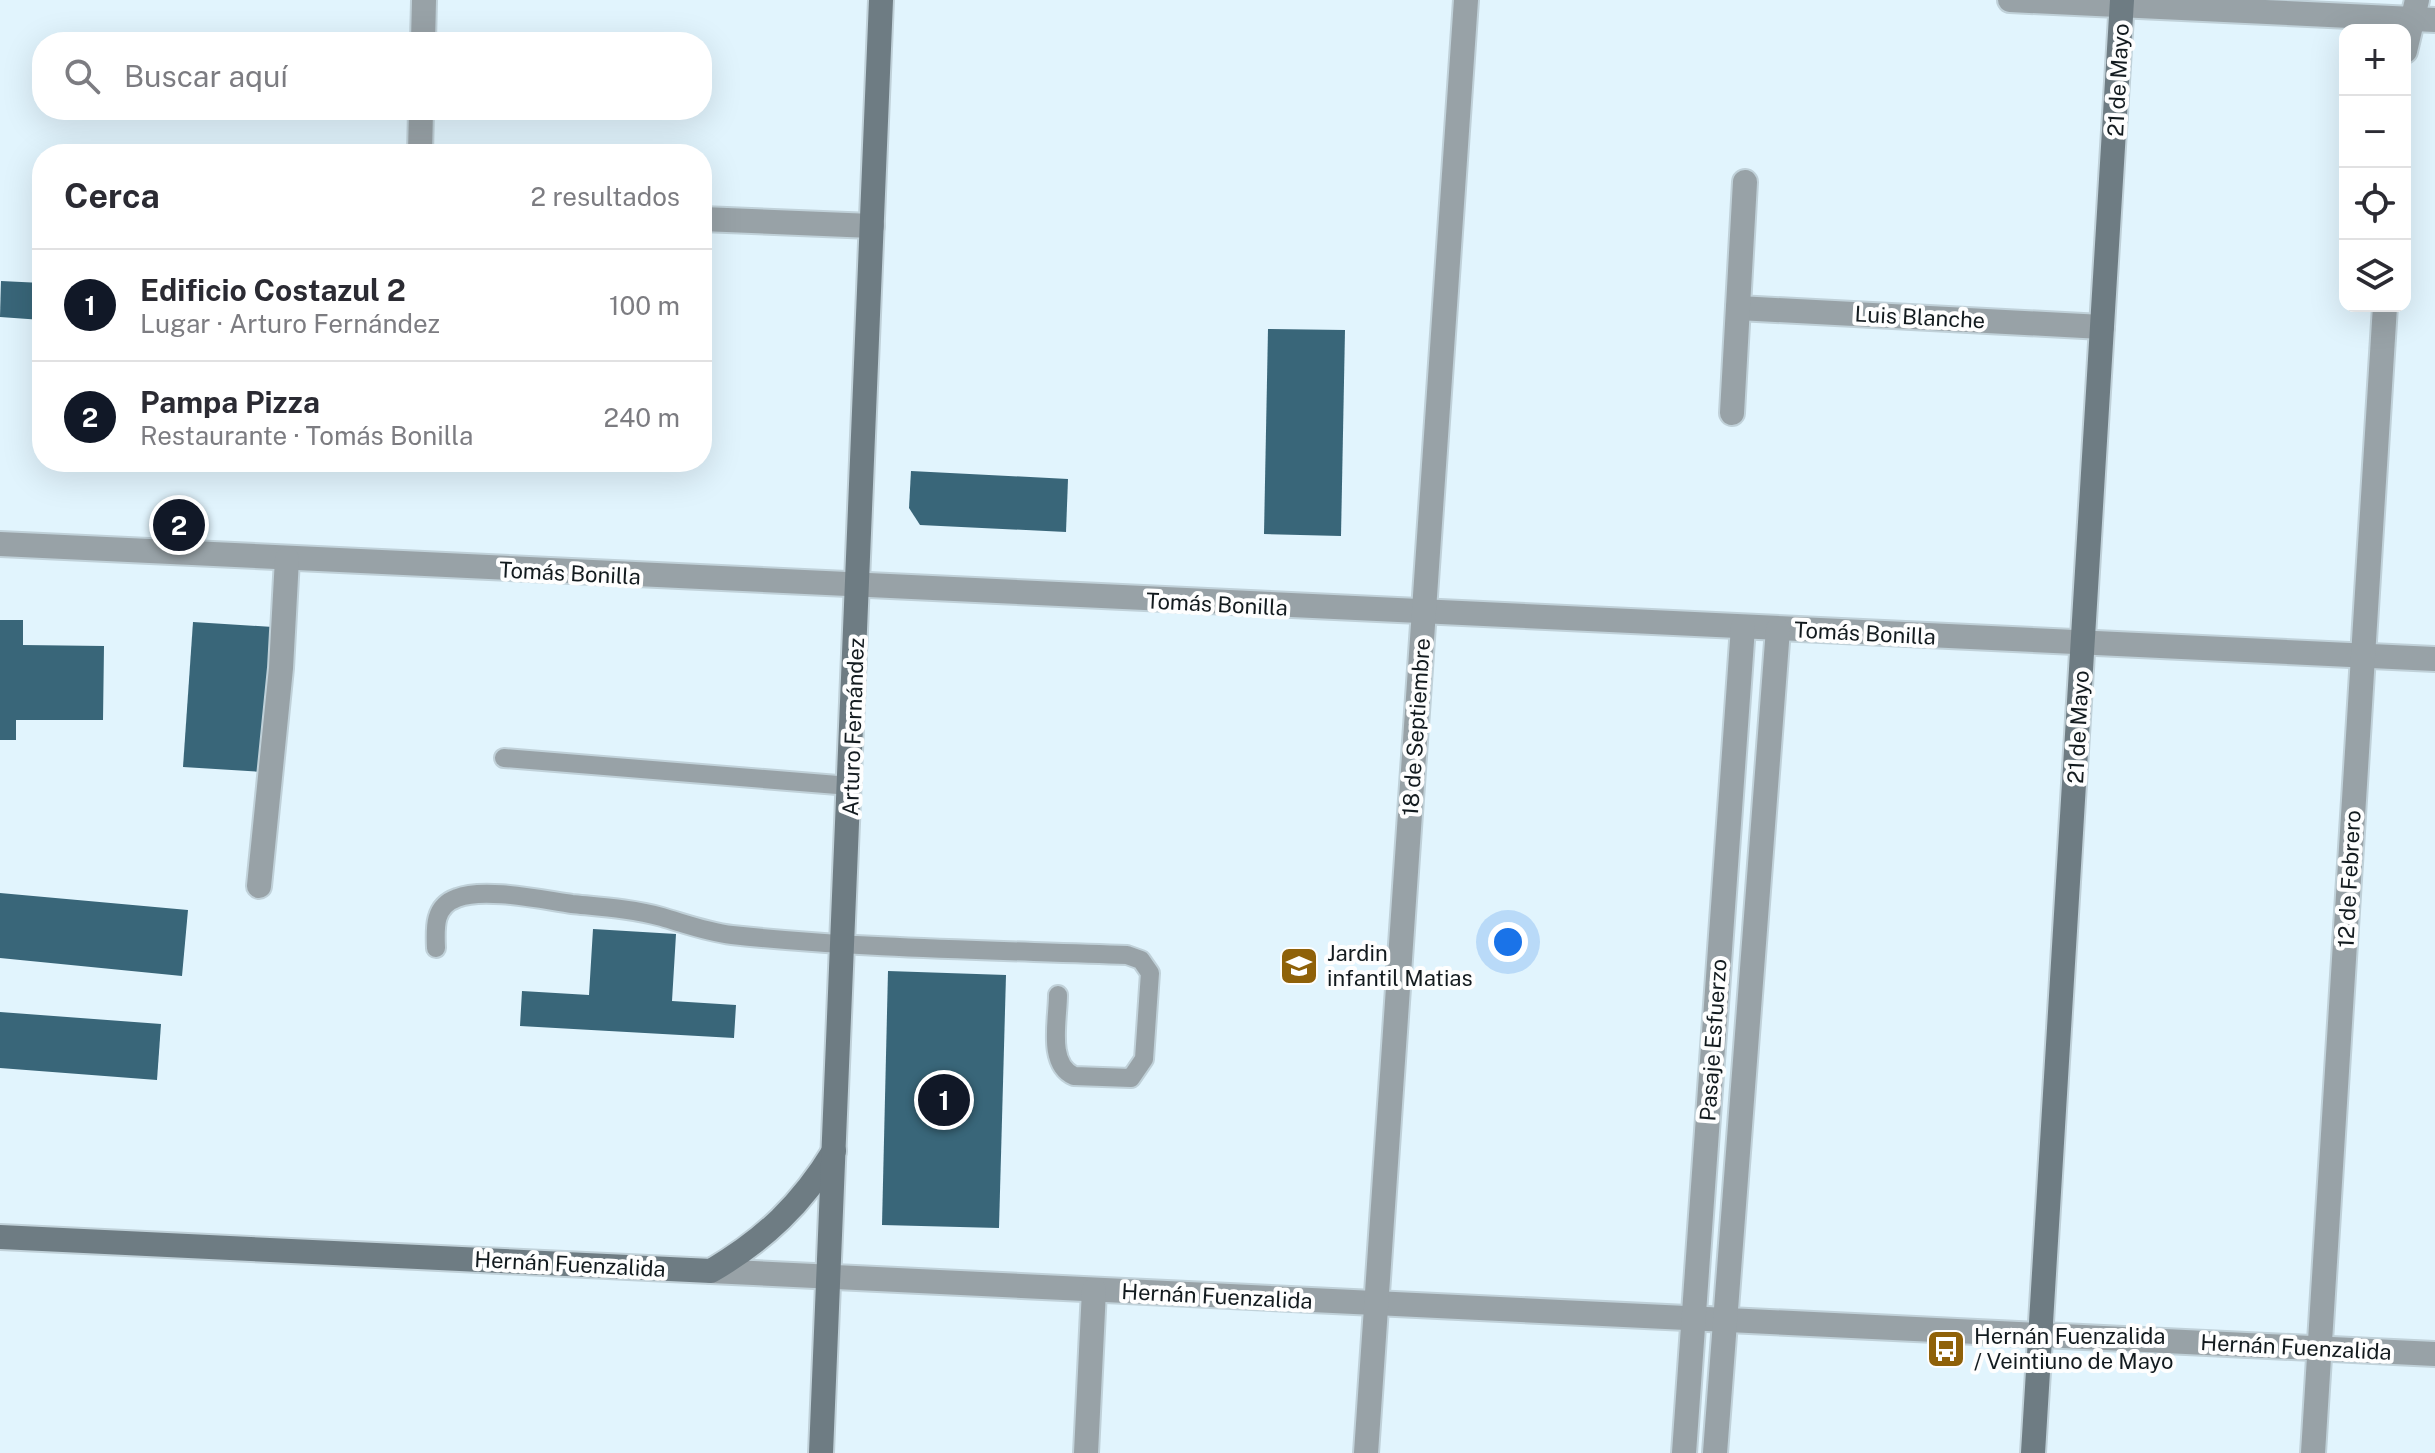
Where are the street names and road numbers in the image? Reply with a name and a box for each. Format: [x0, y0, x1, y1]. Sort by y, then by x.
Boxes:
street label: 21 de Mayo [2102, 23, 2134, 137]
street label: Luis Blanche [1854, 301, 1986, 333]
street label: Tomás Bonilla [498, 556, 642, 590]
street label: Tomás Bonilla [1145, 587, 1289, 621]
street label: Tomás Bonilla [1793, 616, 1937, 650]
street label: Arturo Fernández [837, 637, 869, 817]
street label: 18 de Septiembre [1397, 637, 1435, 817]
street label: 21 de Mayo [2062, 670, 2094, 784]
street label: 12 de Febrero [2332, 809, 2366, 949]
street label: Pasaje Esfuerzo [1694, 958, 1732, 1122]
street label: Hernán Fuenzalida [474, 1246, 666, 1282]
street label: Hernán Fuenzalida [1121, 1278, 1313, 1314]
street label: Hernán Fuenzalida [2200, 1329, 2392, 1365]

